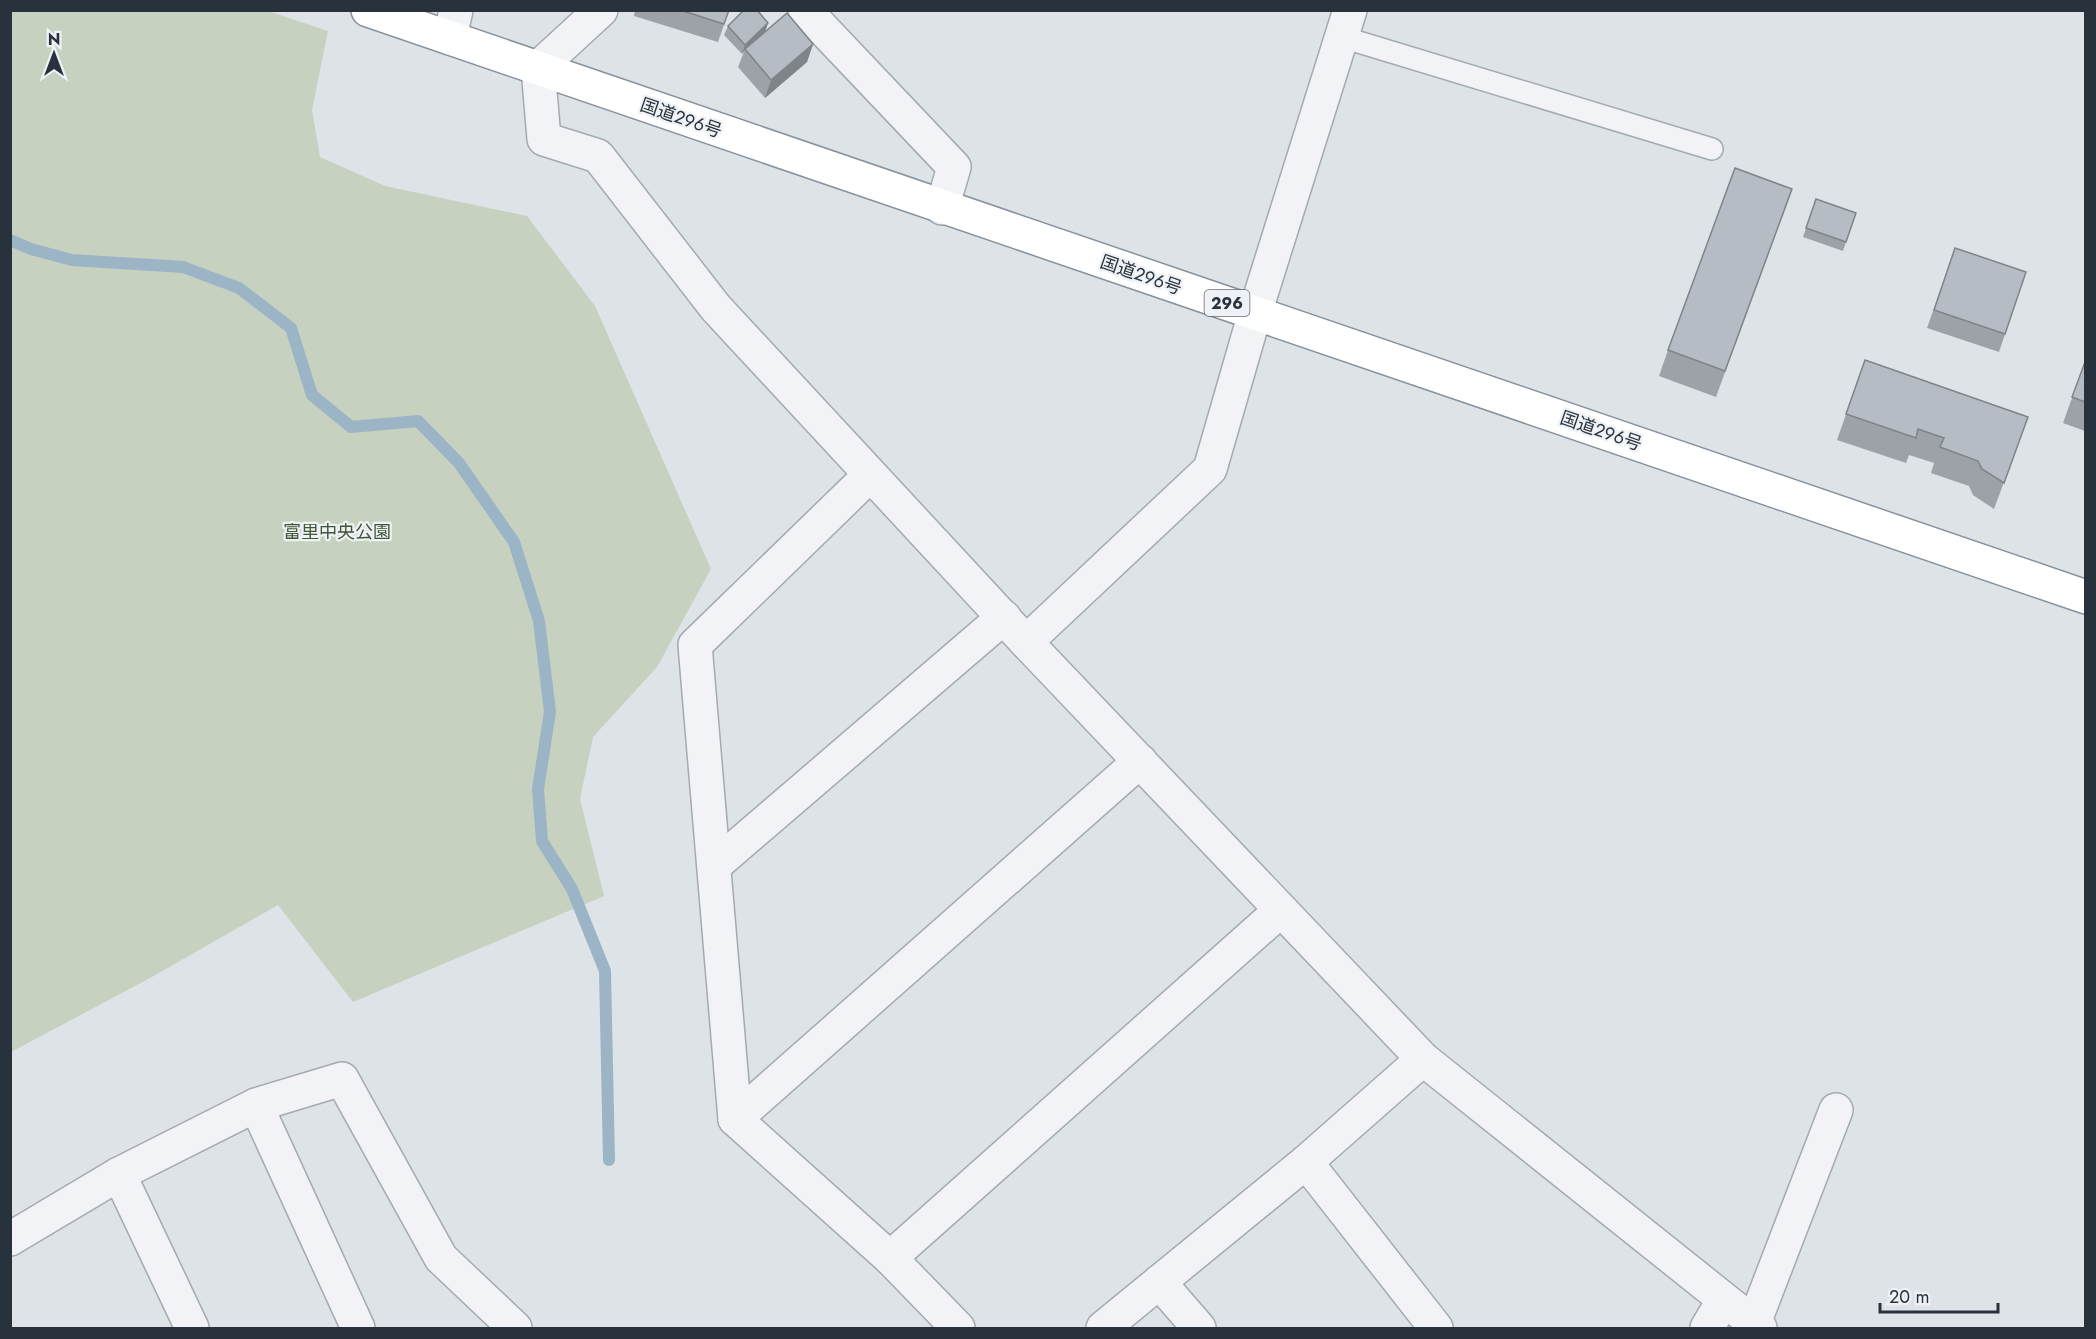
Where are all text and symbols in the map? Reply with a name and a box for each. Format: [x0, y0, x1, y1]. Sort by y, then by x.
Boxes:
north arrow [24, 24, 84, 84]
text: N [48, 28, 60, 51]
street label: 国道296号 [637, 92, 725, 144]
street label: 国道296号 [1097, 249, 1185, 301]
road number: 296 [1204, 290, 1250, 316]
street label: 国道296号 [1557, 405, 1645, 457]
park label: 富里中央公園 [283, 519, 391, 545]
scale bar [1880, 1276, 1998, 1314]
text: 20 m [1889, 1284, 1929, 1310]

